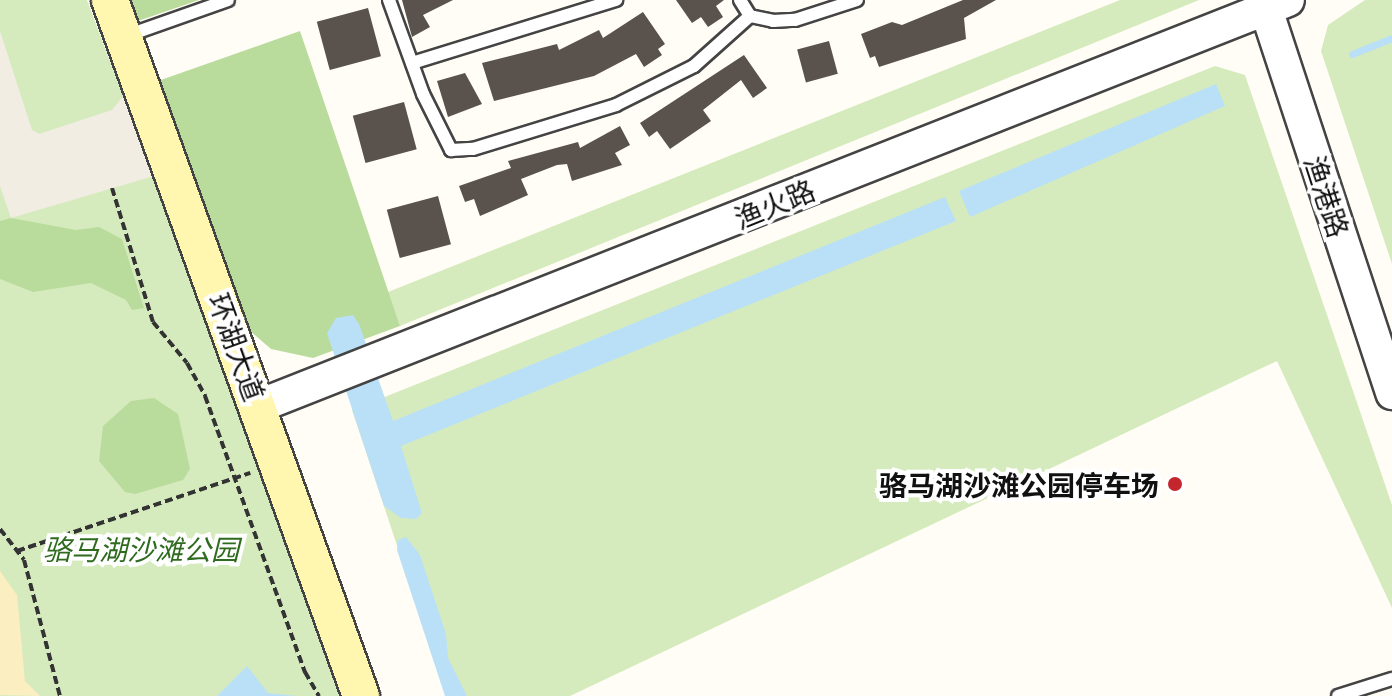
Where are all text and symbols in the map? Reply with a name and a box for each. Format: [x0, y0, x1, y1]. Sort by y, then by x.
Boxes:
street label: 渔港路 [1299, 151, 1357, 241]
street label: 渔火路 [729, 172, 819, 234]
street label: 环湖大道 [203, 289, 273, 405]
place label: 骆马湖沙滩公园停车场 [879, 467, 1159, 501]
marker: 骆马湖沙滩公园停车场 [1166, 475, 1184, 493]
park label: 骆马湖沙滩公园 [43, 531, 239, 565]

